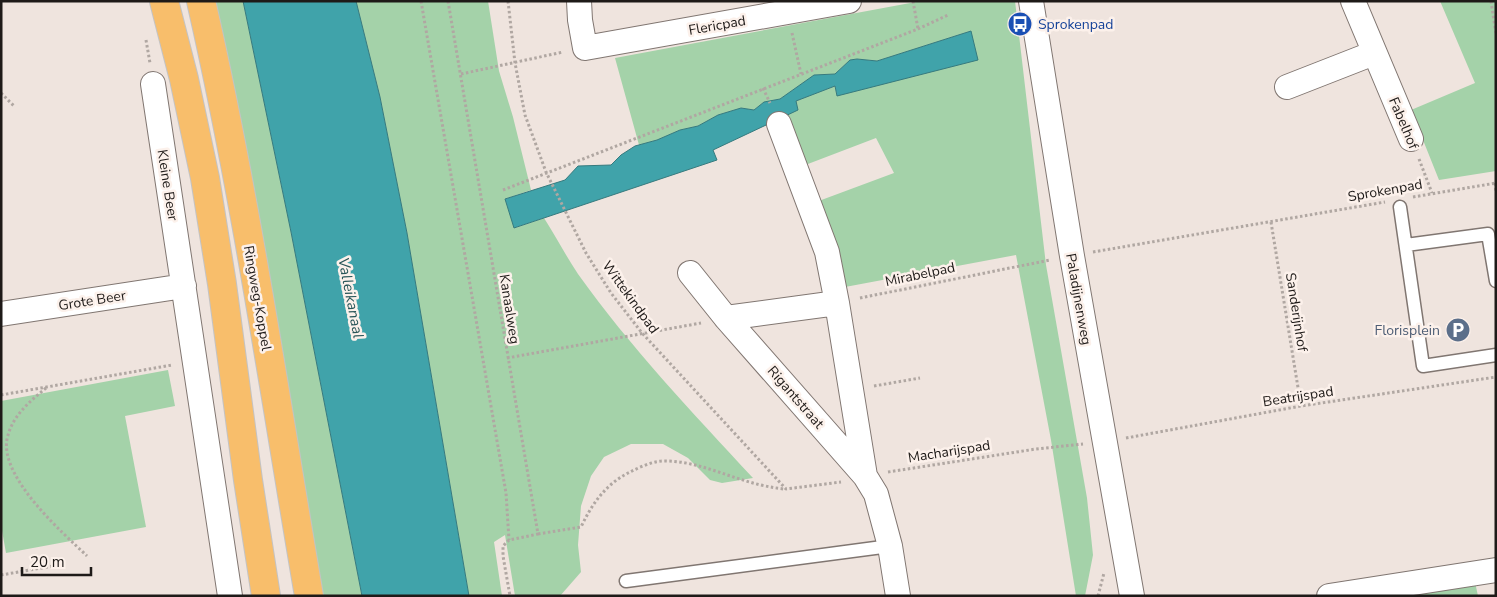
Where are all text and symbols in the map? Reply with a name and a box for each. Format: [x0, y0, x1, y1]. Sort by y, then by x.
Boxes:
street label: Flericpad [687, 11, 747, 40]
bus stop icon: Sprokenpad [1007, 11, 1033, 37]
place label: Sprokenpad [1038, 15, 1113, 34]
street label: Fabelhof [1384, 94, 1423, 152]
street label: Kleine Beer [153, 148, 183, 222]
street label: Sprokenpad [1346, 175, 1424, 206]
street label: Ringweg-Koppel [239, 244, 276, 353]
street label: Paladijnenweg [1061, 252, 1096, 346]
water label: Valleikanaal [333, 256, 369, 340]
street label: Wittekindpad [598, 257, 663, 338]
street label: Mirabelpad [883, 258, 957, 291]
street label: Sanderijnhof [1281, 271, 1312, 353]
street label: Kanaalweg [495, 273, 524, 345]
street label: Grote Beer [57, 286, 127, 315]
parking icon: Florisplein [1445, 317, 1471, 343]
place label: Florisplein [1375, 321, 1440, 340]
street label: Rigantstraat [763, 362, 828, 433]
street label: Beatrijspad [1261, 382, 1335, 411]
street label: Macharijspad [906, 436, 992, 467]
scale bar [22, 544, 91, 576]
text: 20 m [30, 552, 65, 572]

